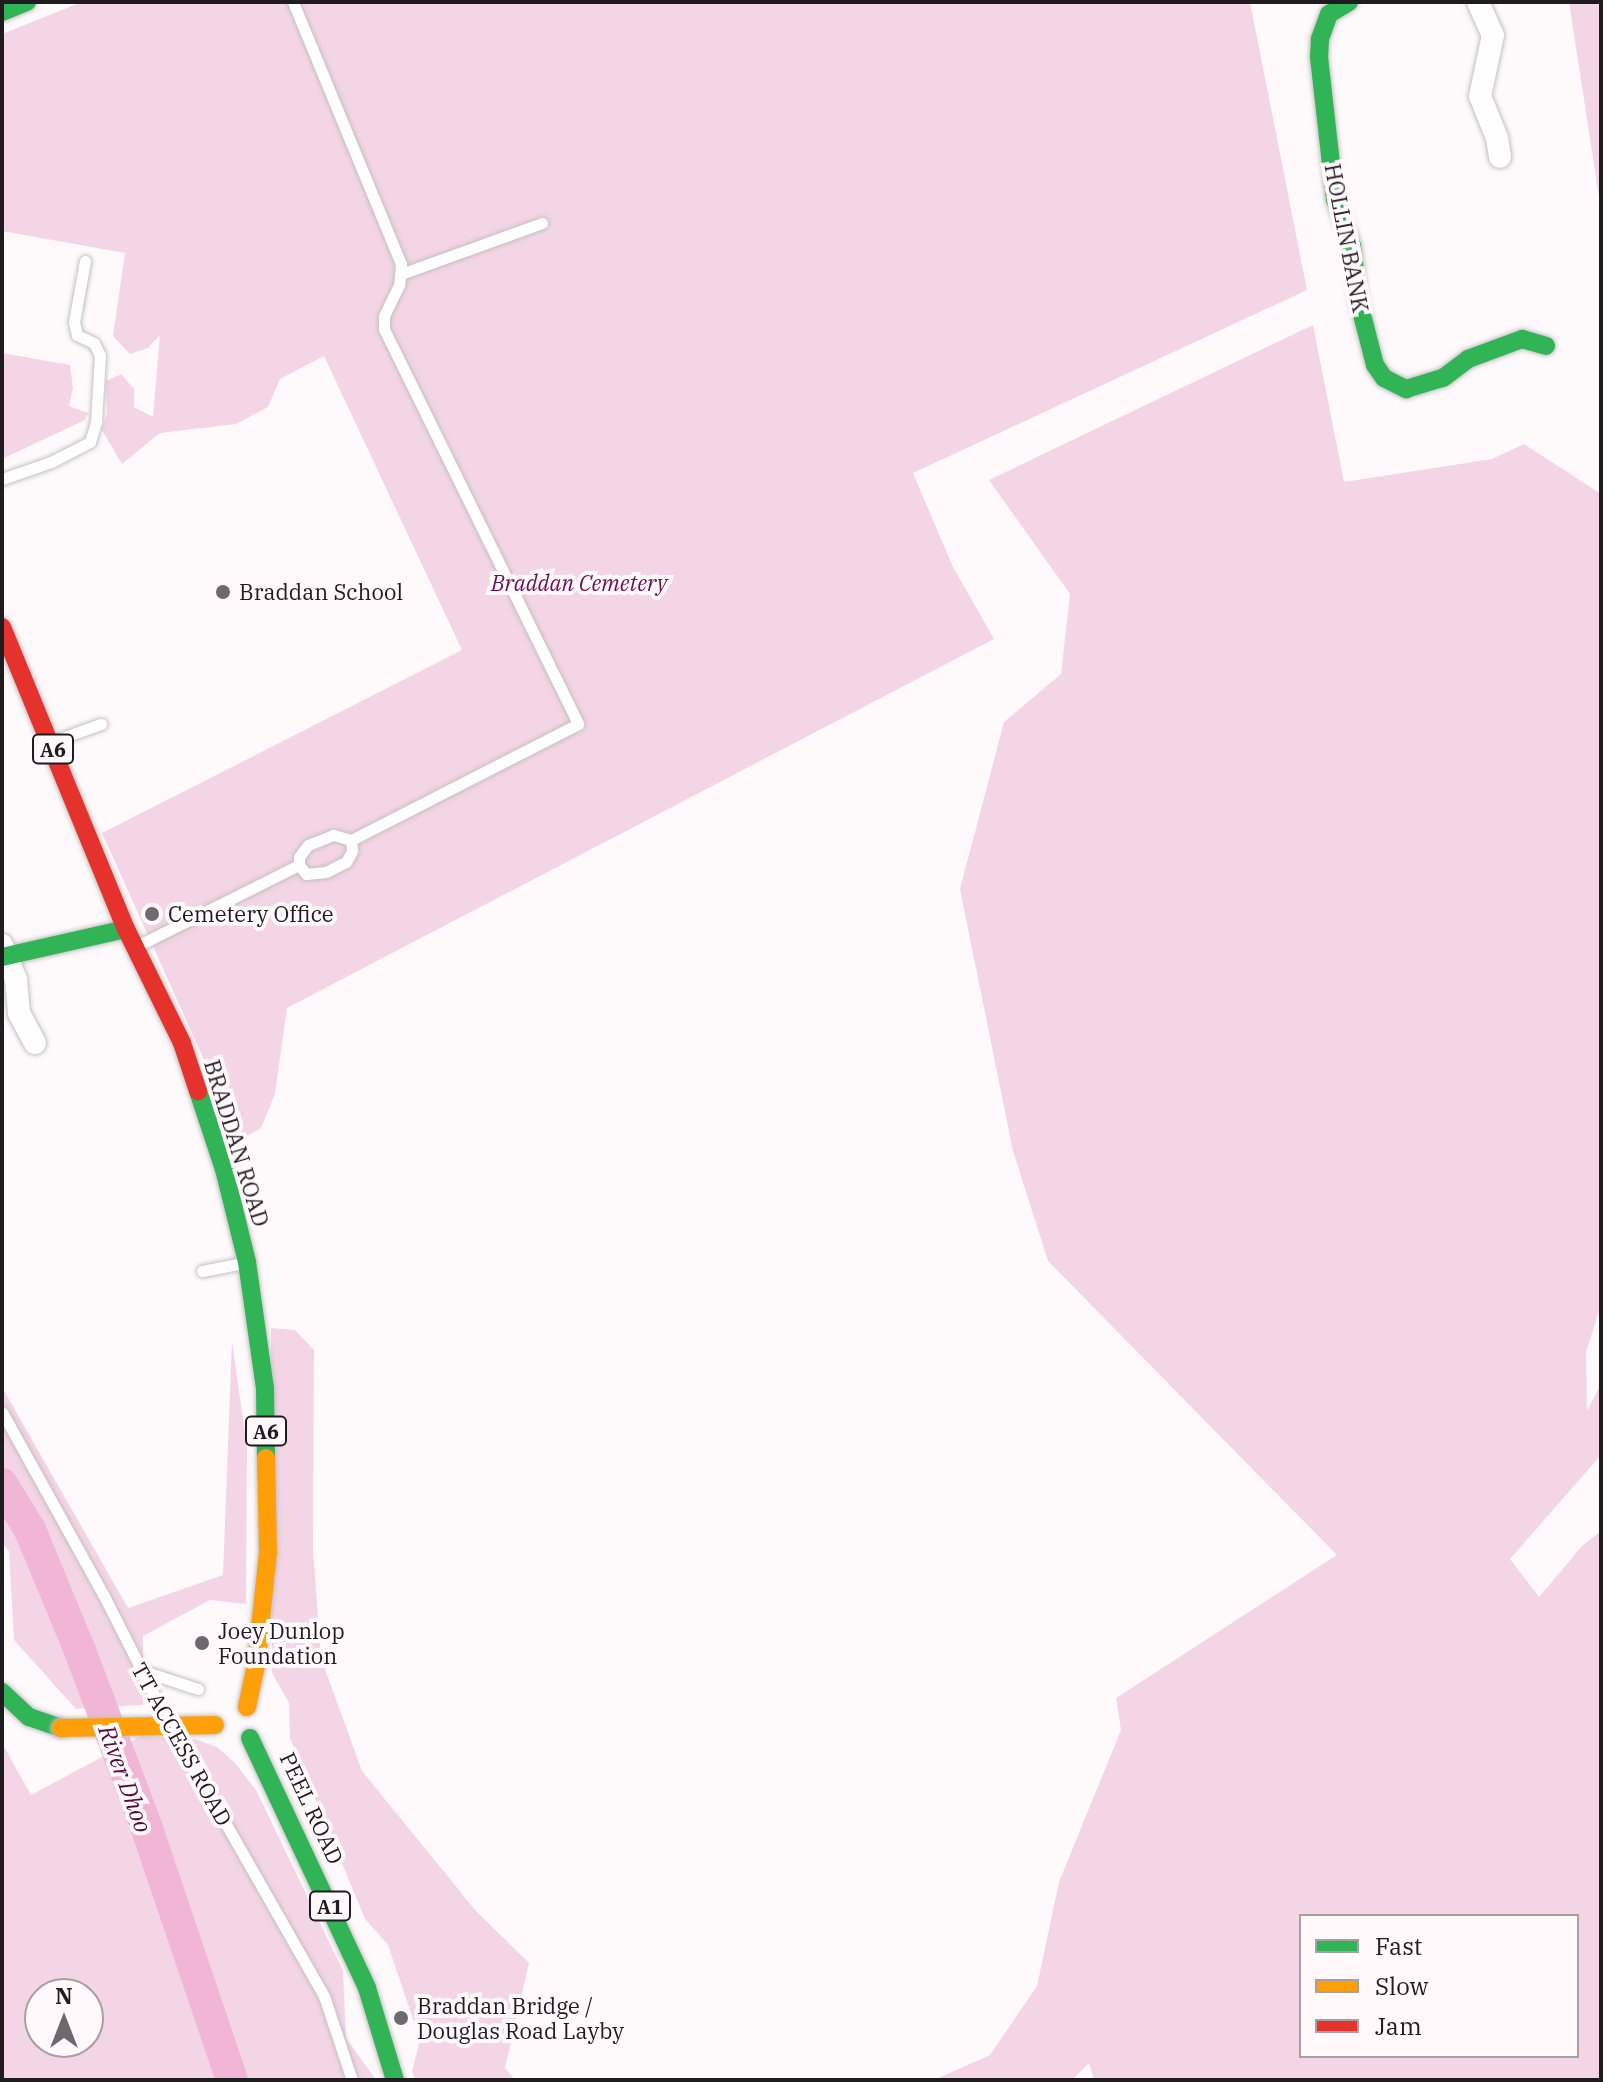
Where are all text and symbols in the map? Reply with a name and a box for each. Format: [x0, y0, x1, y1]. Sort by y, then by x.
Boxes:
street label: HOLLIN BANK [1320, 161, 1374, 315]
park label: Braddan Cemetery [491, 570, 667, 596]
place label: Braddan School [239, 579, 403, 605]
marker: Braddan School [214, 583, 232, 601]
road number: A6 [31, 733, 75, 765]
place label: Cemetery Office [168, 901, 334, 927]
marker: Cemetery Office [143, 905, 161, 923]
street label: BRADDAN ROAD [199, 1056, 275, 1230]
road number: A6 [244, 1415, 288, 1447]
place label: Joey Dunlop Foundation [218, 1617, 345, 1668]
marker: Joey Dunlop Foundation [193, 1634, 211, 1652]
street label: TT ACCESS ROAD [126, 1658, 238, 1830]
water label: River Dhoo [92, 1721, 158, 1837]
street label: PEEL ROAD [275, 1748, 349, 1868]
road number: A1 [308, 1890, 352, 1922]
legend [1299, 1914, 1579, 2058]
text: Fast [1375, 1930, 1422, 1962]
text: Slow [1375, 1970, 1428, 2002]
north arrow [24, 1978, 104, 2058]
text: N [55, 1981, 73, 2010]
place label: Braddan Bridge / Douglas Road Layby [417, 1992, 624, 2044]
marker: Braddan Bridge / Douglas Road Layby [392, 2009, 410, 2027]
text: Jam [1375, 2010, 1422, 2042]

